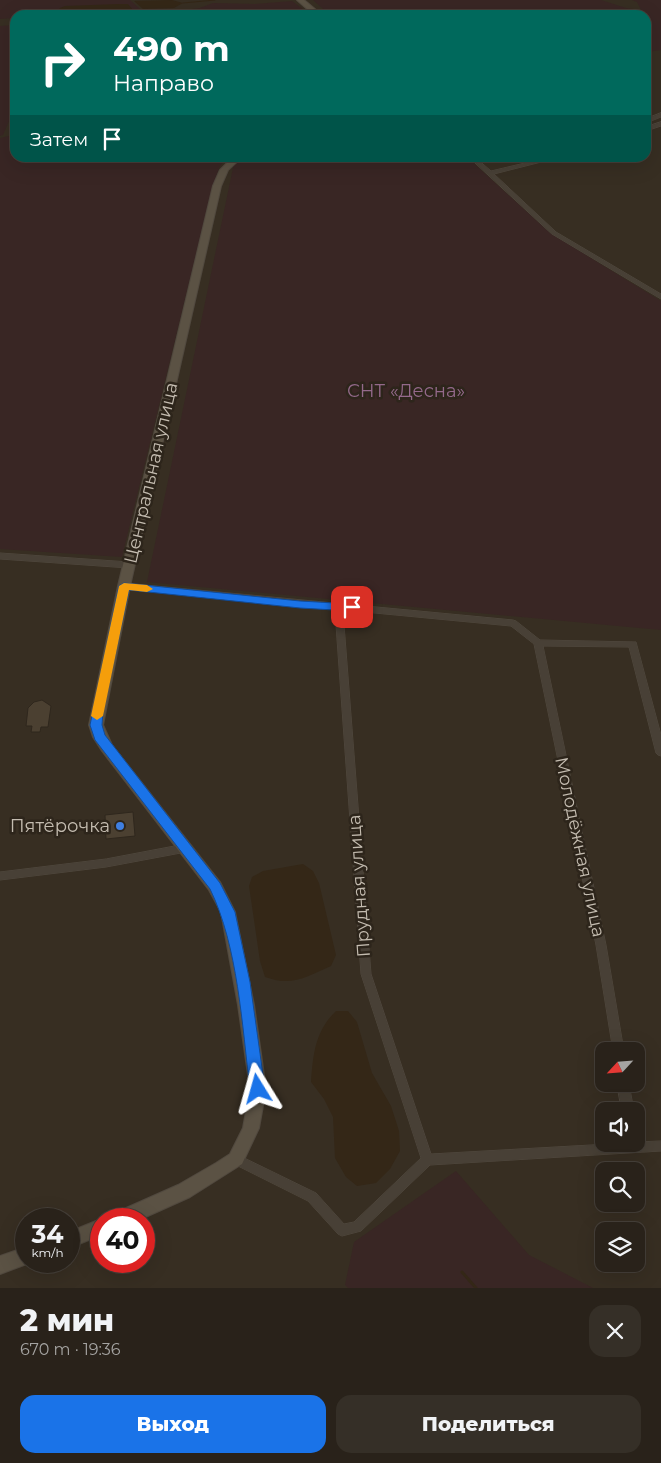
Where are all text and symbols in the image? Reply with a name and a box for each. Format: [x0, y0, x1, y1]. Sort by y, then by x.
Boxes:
text: 490 m [113, 27, 230, 70]
icon: right [30, 30, 95, 95]
text: Направо [113, 70, 214, 97]
icon: arrive [98, 125, 126, 153]
text: Затем [30, 128, 88, 151]
street label: Центральная улица [119, 380, 183, 566]
park label: СНТ «Десна» [347, 380, 465, 402]
pin [331, 586, 373, 628]
icon: arrive [338, 593, 366, 621]
street label: Молодёжная улица [550, 755, 610, 939]
street label: Прудная улица [343, 814, 375, 958]
place label: Пятёрочка [10, 815, 110, 837]
marker: Пятёрочка [114, 820, 126, 832]
north arrow [595, 1042, 645, 1092]
map controls [595, 1042, 645, 1272]
position arrow [231, 1062, 283, 1114]
button: sound [595, 1102, 645, 1152]
button: search [595, 1162, 645, 1212]
speed limit sign: 40 [90, 1208, 155, 1273]
text: 34 [31, 1219, 64, 1249]
button: layers [595, 1222, 645, 1272]
text: km/h [31, 1245, 64, 1260]
text: 2 мин [20, 1302, 114, 1339]
button: close [589, 1305, 641, 1357]
text: 670 m · 19:36 [20, 1340, 121, 1359]
button: Выход [20, 1395, 326, 1453]
button: Поделиться [336, 1395, 641, 1453]

